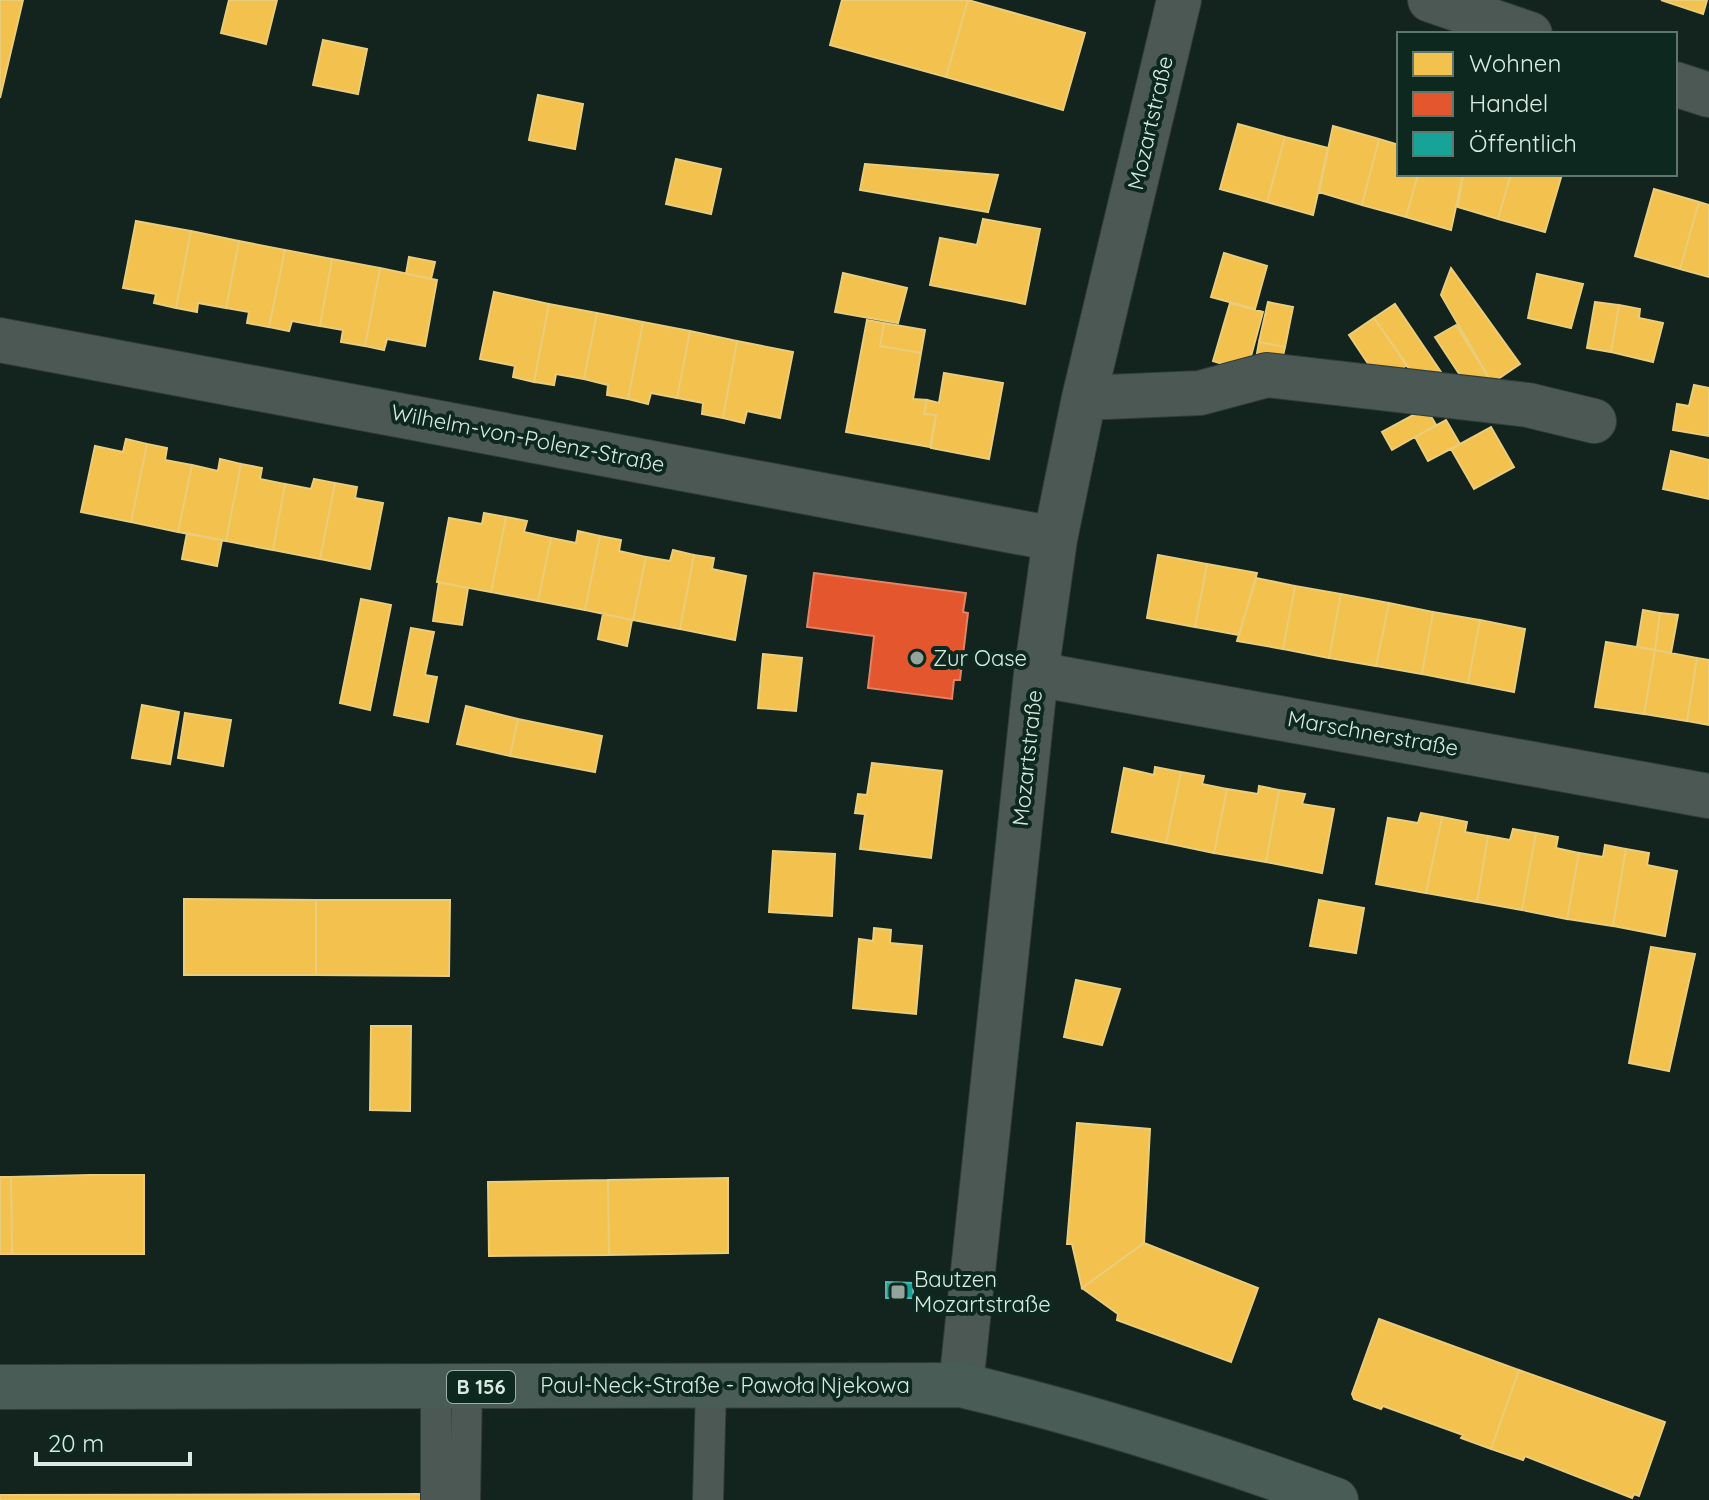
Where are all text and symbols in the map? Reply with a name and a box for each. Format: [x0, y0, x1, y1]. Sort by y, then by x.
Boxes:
legend [1397, 32, 1677, 176]
text: Wohnen [1469, 48, 1561, 78]
street label: Mozartstraße [1121, 53, 1179, 193]
text: Handel [1469, 88, 1548, 118]
text: Öffentlich [1469, 128, 1577, 158]
street label: Wilhelm-von-Polenz-Straße [389, 398, 667, 478]
place label: Zur Oase [933, 644, 1027, 672]
marker: Zur Oase [908, 649, 926, 667]
street label: Mozartstraße [1006, 689, 1048, 827]
street label: Marschnerstraße [1285, 704, 1461, 762]
place label: Bautzen Mozartstraße [914, 1265, 1051, 1318]
marker: Bautzen Mozartstraße [889, 1283, 907, 1301]
road number: B 156 [447, 1371, 515, 1403]
street label: Paul-Neck-Straße - Pawoła Njekowa [540, 1371, 910, 1399]
scale bar [36, 1416, 190, 1466]
text: 20 m [48, 1428, 104, 1458]

